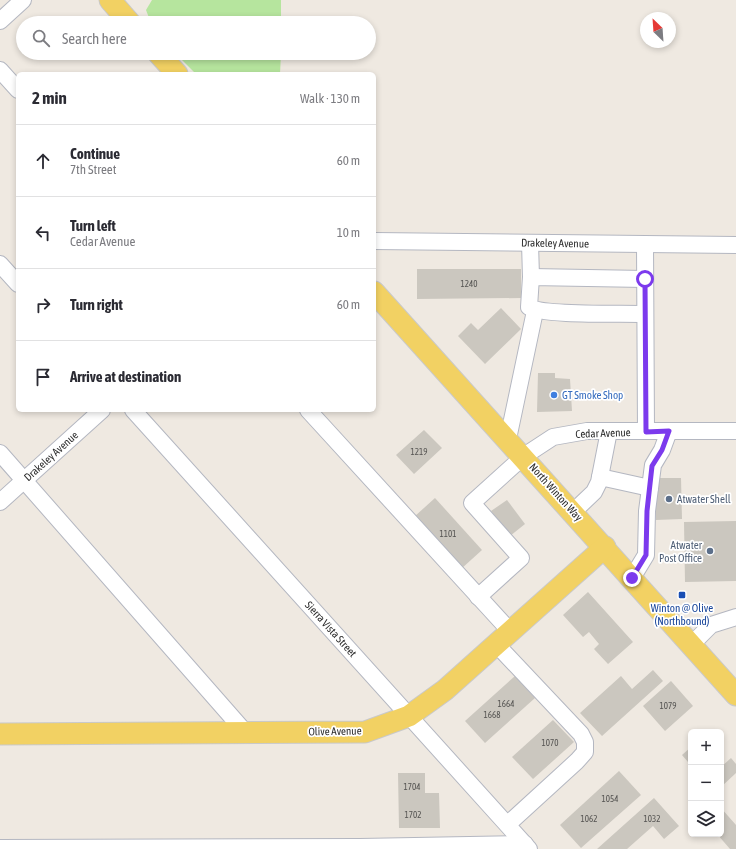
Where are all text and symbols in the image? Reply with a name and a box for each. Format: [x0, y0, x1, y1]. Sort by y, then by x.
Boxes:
north arrow [640, 12, 676, 48]
search box [16, 16, 376, 60]
icon: search [30, 27, 52, 49]
text: Search here [62, 30, 127, 47]
text: 2 min [32, 88, 67, 108]
text: Walk · 130 m [300, 91, 360, 106]
text: Continue [70, 145, 120, 162]
icon: ahead [32, 150, 54, 172]
text: 60 m [337, 153, 360, 168]
text: 7th Street [70, 162, 116, 177]
text: Turn left [70, 217, 116, 234]
icon: left [32, 222, 54, 244]
text: 10 m [337, 225, 360, 240]
text: Cedar Avenue [70, 234, 136, 249]
street label: Drakeley Avenue [521, 236, 589, 250]
route start [636, 270, 654, 288]
house number: 1240 [461, 279, 477, 289]
icon: right [32, 294, 54, 316]
text: Turn right [70, 296, 123, 313]
text: 60 m [337, 297, 360, 312]
icon: arrive [32, 366, 54, 388]
text: Arrive at destination [70, 368, 181, 385]
place label: GT Smoke Shop [562, 389, 623, 401]
marker: GT Smoke Shop [549, 390, 559, 400]
street label: Cedar Avenue [575, 426, 631, 440]
street label: Drakeley Avenue [22, 429, 80, 483]
house number: 1219 [411, 447, 427, 457]
street label: North Winton Way [527, 461, 585, 523]
place label: Atwater Shell [677, 493, 731, 505]
marker: Atwater Shell [664, 494, 674, 504]
house number: 1101 [440, 529, 456, 539]
place label: Atwater Post Office [659, 539, 703, 564]
marker: Atwater Post Office [705, 546, 715, 556]
route end [623, 569, 641, 587]
marker: Winton @ Olive (Northbound) [677, 590, 687, 600]
street label: Sierra Vista Street [303, 599, 359, 659]
place label: Winton @ Olive (Northbound) [651, 602, 713, 627]
house number: 1664 [498, 699, 514, 709]
house number: 1079 [660, 701, 676, 711]
house number: 1668 [484, 710, 500, 720]
street label: Olive Avenue [308, 725, 362, 737]
map controls [688, 729, 724, 837]
button: + [688, 729, 724, 765]
house number: 1070 [542, 738, 558, 748]
button: − [688, 765, 724, 801]
house number: 1704 [404, 782, 420, 792]
house number: 1054 [602, 794, 618, 804]
button: layers [688, 801, 724, 837]
house number: 1702 [405, 810, 421, 820]
house number: 1062 [581, 814, 597, 824]
house number: 1032 [644, 814, 660, 824]

